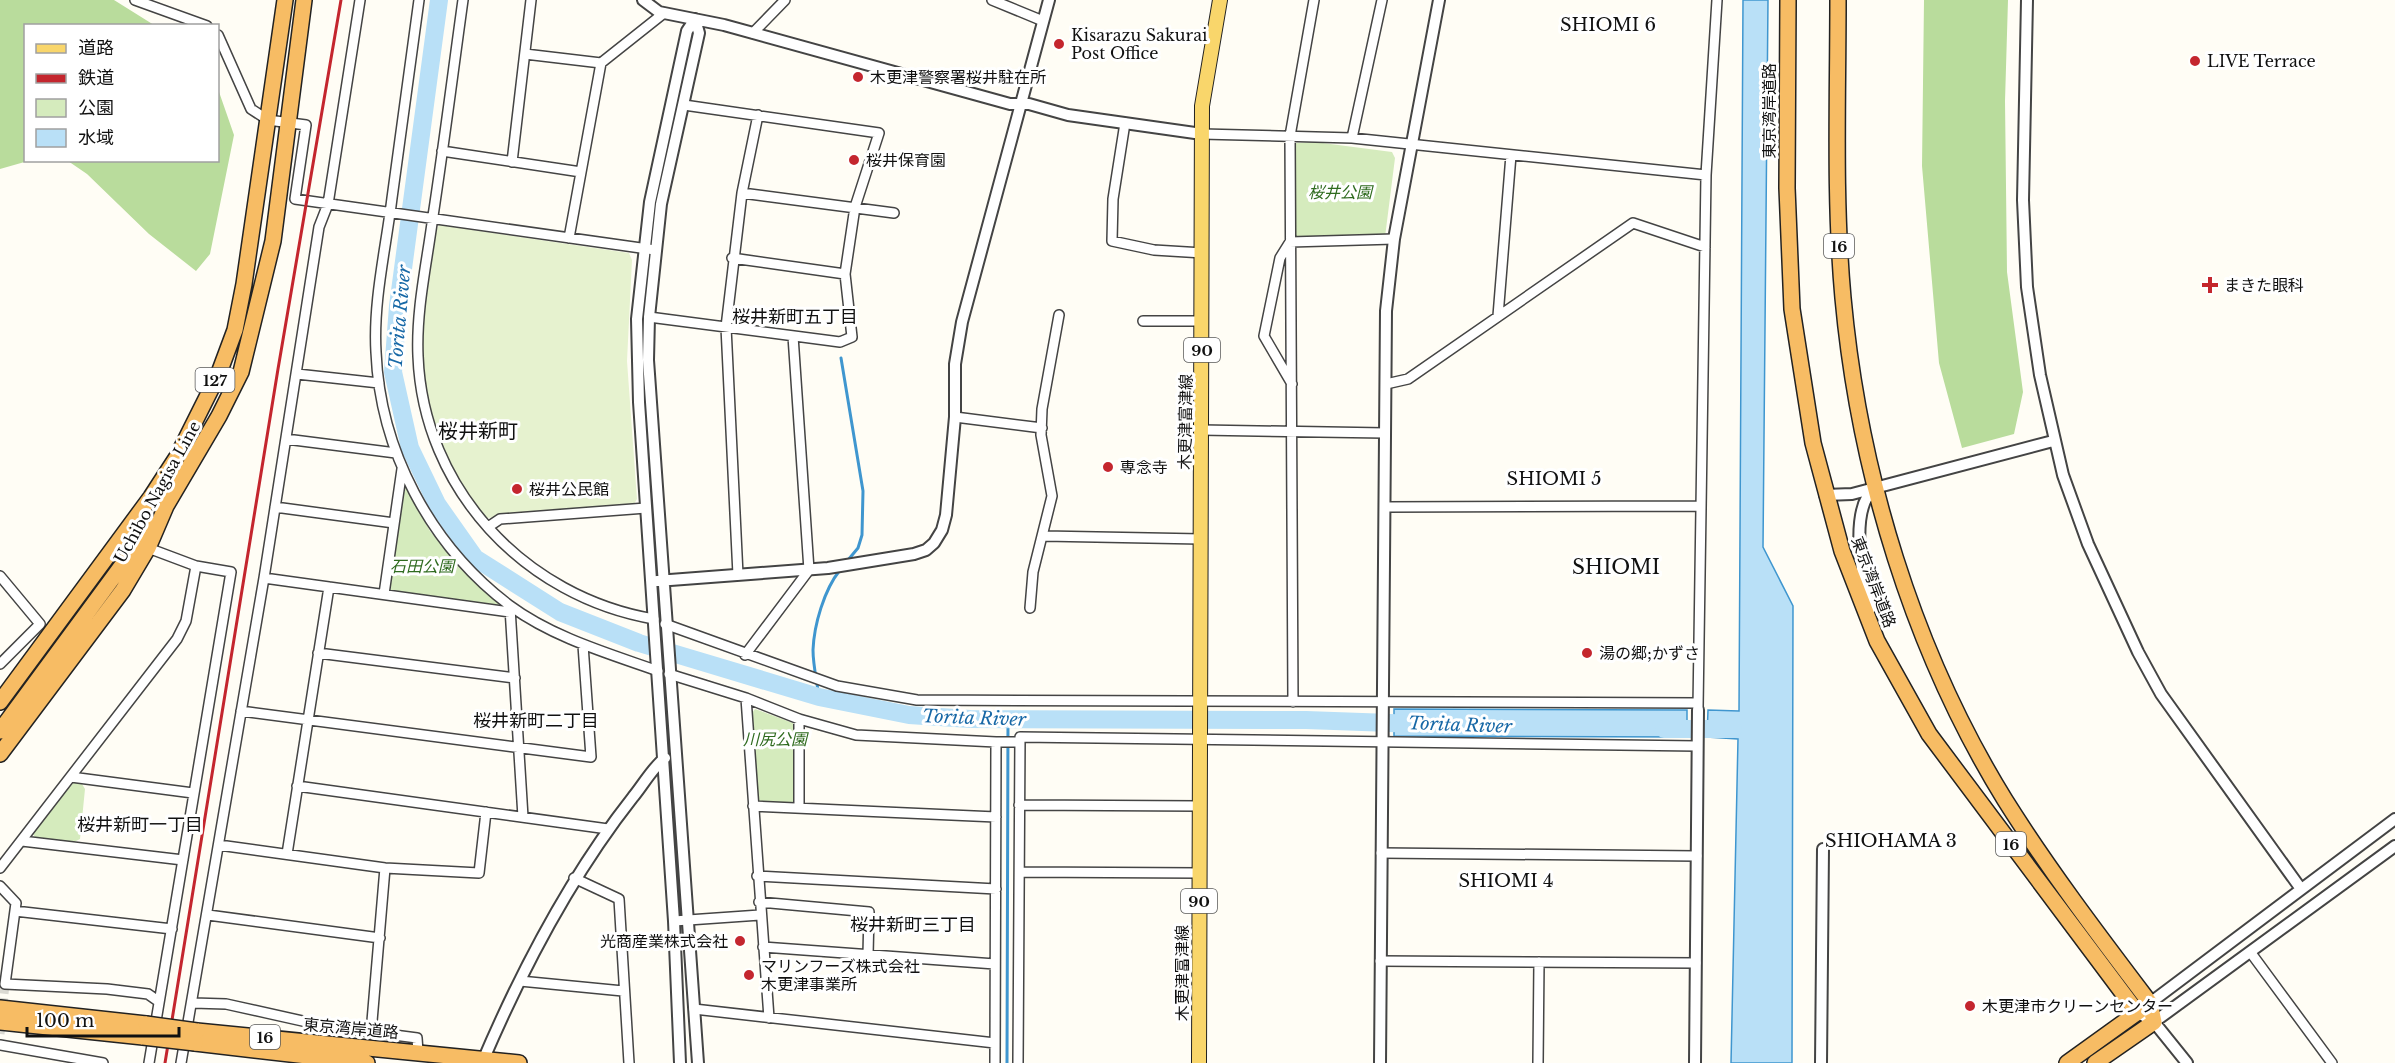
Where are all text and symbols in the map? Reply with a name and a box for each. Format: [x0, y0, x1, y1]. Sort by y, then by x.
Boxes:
district label: SHIOMI 6 [1560, 14, 1656, 36]
legend [24, 24, 219, 162]
place label: Kisarazu Sakurai Post Office [1071, 25, 1208, 63]
text: 道路 [78, 37, 114, 59]
marker: Kisarazu Sakurai Post Office [1052, 37, 1066, 51]
place label: LIVE Terrace [2207, 51, 2316, 71]
marker: LIVE Terrace [2188, 54, 2202, 68]
street label: 東京湾岸道路 [1759, 63, 1779, 159]
text: 鉄道 [78, 67, 114, 89]
place label: 木更津警察署桜井駐在所 [870, 67, 1046, 87]
marker: 木更津警察署桜井駐在所 [851, 70, 865, 84]
text: 公園 [78, 97, 114, 119]
text: 水域 [78, 127, 114, 149]
place label: 桜井保育園 [866, 150, 946, 170]
marker: 桜井保育園 [847, 153, 861, 167]
park label: 桜井公園 [1308, 182, 1374, 202]
road number: 16 [1824, 234, 1854, 258]
water label: Torita River [385, 264, 416, 370]
place label: まきた眼科 [2224, 275, 2304, 295]
marker: まきた眼科 [2201, 276, 2219, 294]
district label: 桜井新町五丁目 [732, 306, 858, 328]
road number: 90 [1184, 338, 1220, 362]
road number: 127 [196, 368, 234, 392]
street label: 木更津富津線 [1174, 374, 1196, 470]
street label: Uchibo Nagisa Line [110, 417, 204, 567]
district label: 桜井新町 [438, 419, 518, 443]
place label: 専念寺 [1120, 457, 1168, 477]
marker: 専念寺 [1101, 460, 1115, 474]
district label: SHIOMI 5 [1507, 468, 1601, 490]
place label: 桜井公民館 [529, 479, 609, 499]
marker: 桜井公民館 [510, 482, 524, 496]
street label: 東京湾岸道路 [1847, 534, 1901, 630]
district label: SHIOMI [1572, 555, 1660, 579]
park label: 石田公園 [390, 556, 456, 576]
place label: 湯の郷;かずさ [1599, 643, 1700, 663]
marker: 湯の郷;かずさ [1580, 646, 1594, 660]
water label: Torita River [922, 705, 1027, 731]
district label: 桜井新町二丁目 [473, 710, 599, 732]
water label: Torita River [1408, 712, 1513, 738]
park label: 川尻公園 [743, 729, 809, 749]
district label: 桜井新町一丁目 [77, 814, 203, 836]
district label: SHIOHAMA 3 [1825, 830, 1957, 852]
road number: 16 [1996, 832, 2026, 856]
district label: SHIOMI 4 [1458, 870, 1554, 892]
road number: 90 [1181, 889, 1217, 913]
district label: 桜井新町三丁目 [850, 914, 976, 936]
street label: 木更津富津線 [1172, 925, 1192, 1021]
place label: 光商産業株式会社 [600, 931, 728, 951]
marker: 光商産業株式会社 [733, 934, 747, 948]
place label: マリンフーズ株式会社 木更津事業所 [761, 956, 920, 994]
marker: マリンフーズ株式会社 木更津事業所 [742, 968, 756, 982]
place label: 木更津市クリーンセンター [1982, 996, 2173, 1016]
marker: 木更津市クリーンセンター [1963, 999, 1977, 1013]
scale bar [27, 1000, 178, 1038]
text: 100 m [36, 1010, 94, 1032]
street label: 東京湾岸道路 [302, 1014, 400, 1042]
road number: 16 [250, 1025, 280, 1049]

